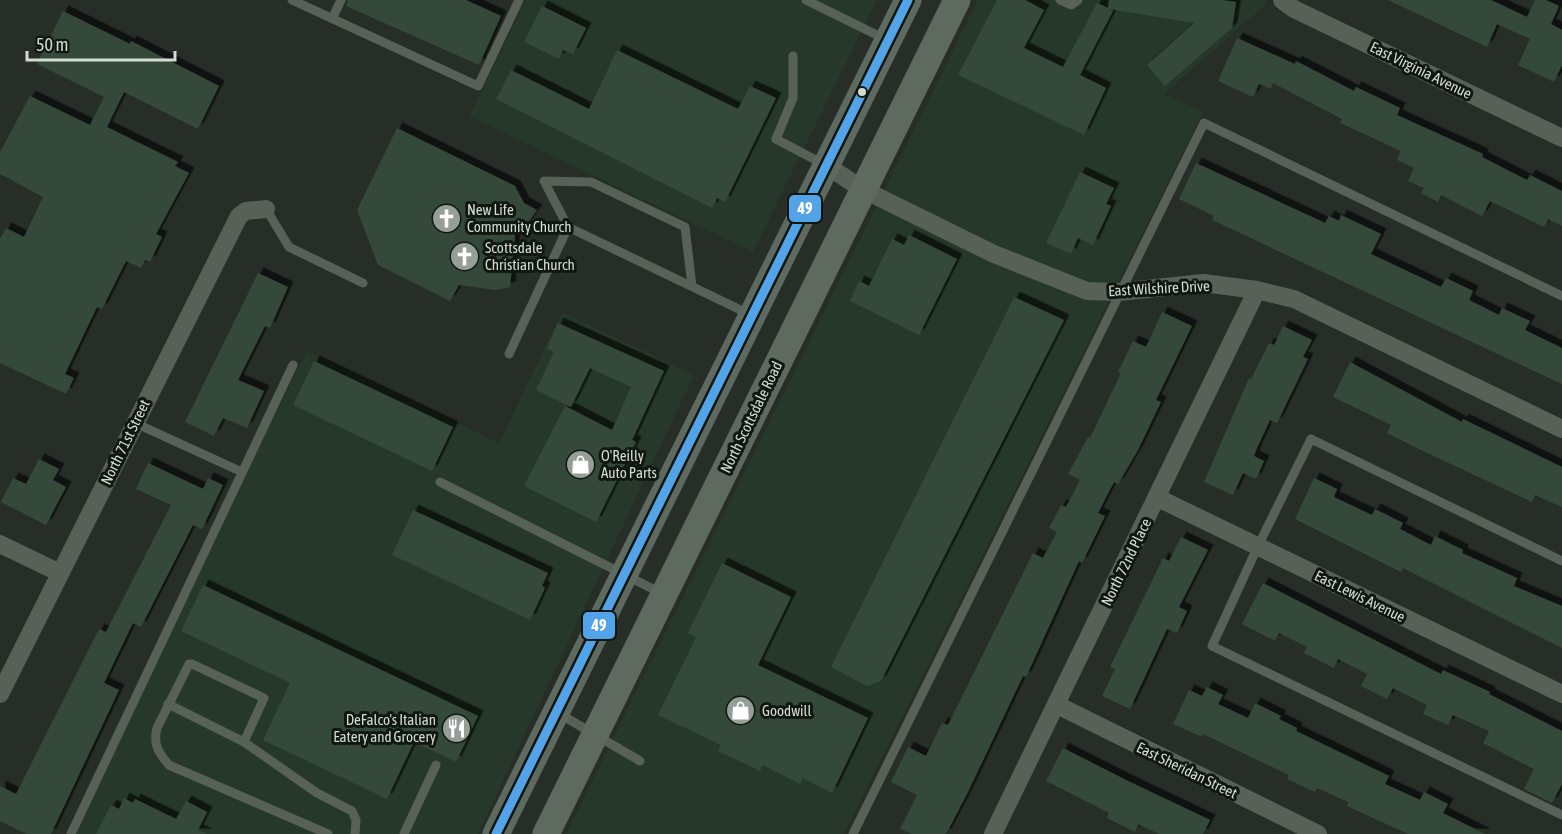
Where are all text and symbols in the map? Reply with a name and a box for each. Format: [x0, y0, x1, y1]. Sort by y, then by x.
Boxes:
scale bar [27, 24, 176, 62]
text: 50 m [36, 34, 68, 55]
street label: East Virginia Avenue [1367, 38, 1475, 102]
unlabelled marker [856, 86, 868, 98]
line badge: 49 [788, 194, 822, 223]
text: 49 [796, 199, 813, 217]
place label: New Life Community Church [467, 201, 571, 235]
church icon: New Life Community Church [430, 202, 462, 234]
place label: Scottsdale Christian Church [485, 239, 575, 273]
church icon: Scottsdale Christian Church [448, 240, 480, 272]
street label: East Wilshire Drive [1108, 277, 1210, 299]
street label: North Scottsdale Road [717, 358, 785, 476]
street label: North 71st Street [97, 397, 153, 487]
place label: O'Reilly Auto Parts [601, 447, 657, 481]
shop icon: O'Reilly Auto Parts [564, 448, 596, 480]
street label: North 72nd Place [1098, 515, 1155, 608]
street label: East Lewis Avenue [1312, 567, 1408, 625]
line badge: 49 [582, 611, 616, 640]
text: 49 [590, 616, 607, 634]
shop icon: Goodwill [725, 694, 757, 726]
place label: Goodwill [762, 702, 812, 719]
place label: DeFalco's Italian Eatery and Grocery [333, 711, 436, 745]
restaurant icon: DeFalco's Italian Eatery and Grocery [441, 712, 473, 744]
street label: East Sheridan Street [1134, 738, 1240, 802]

